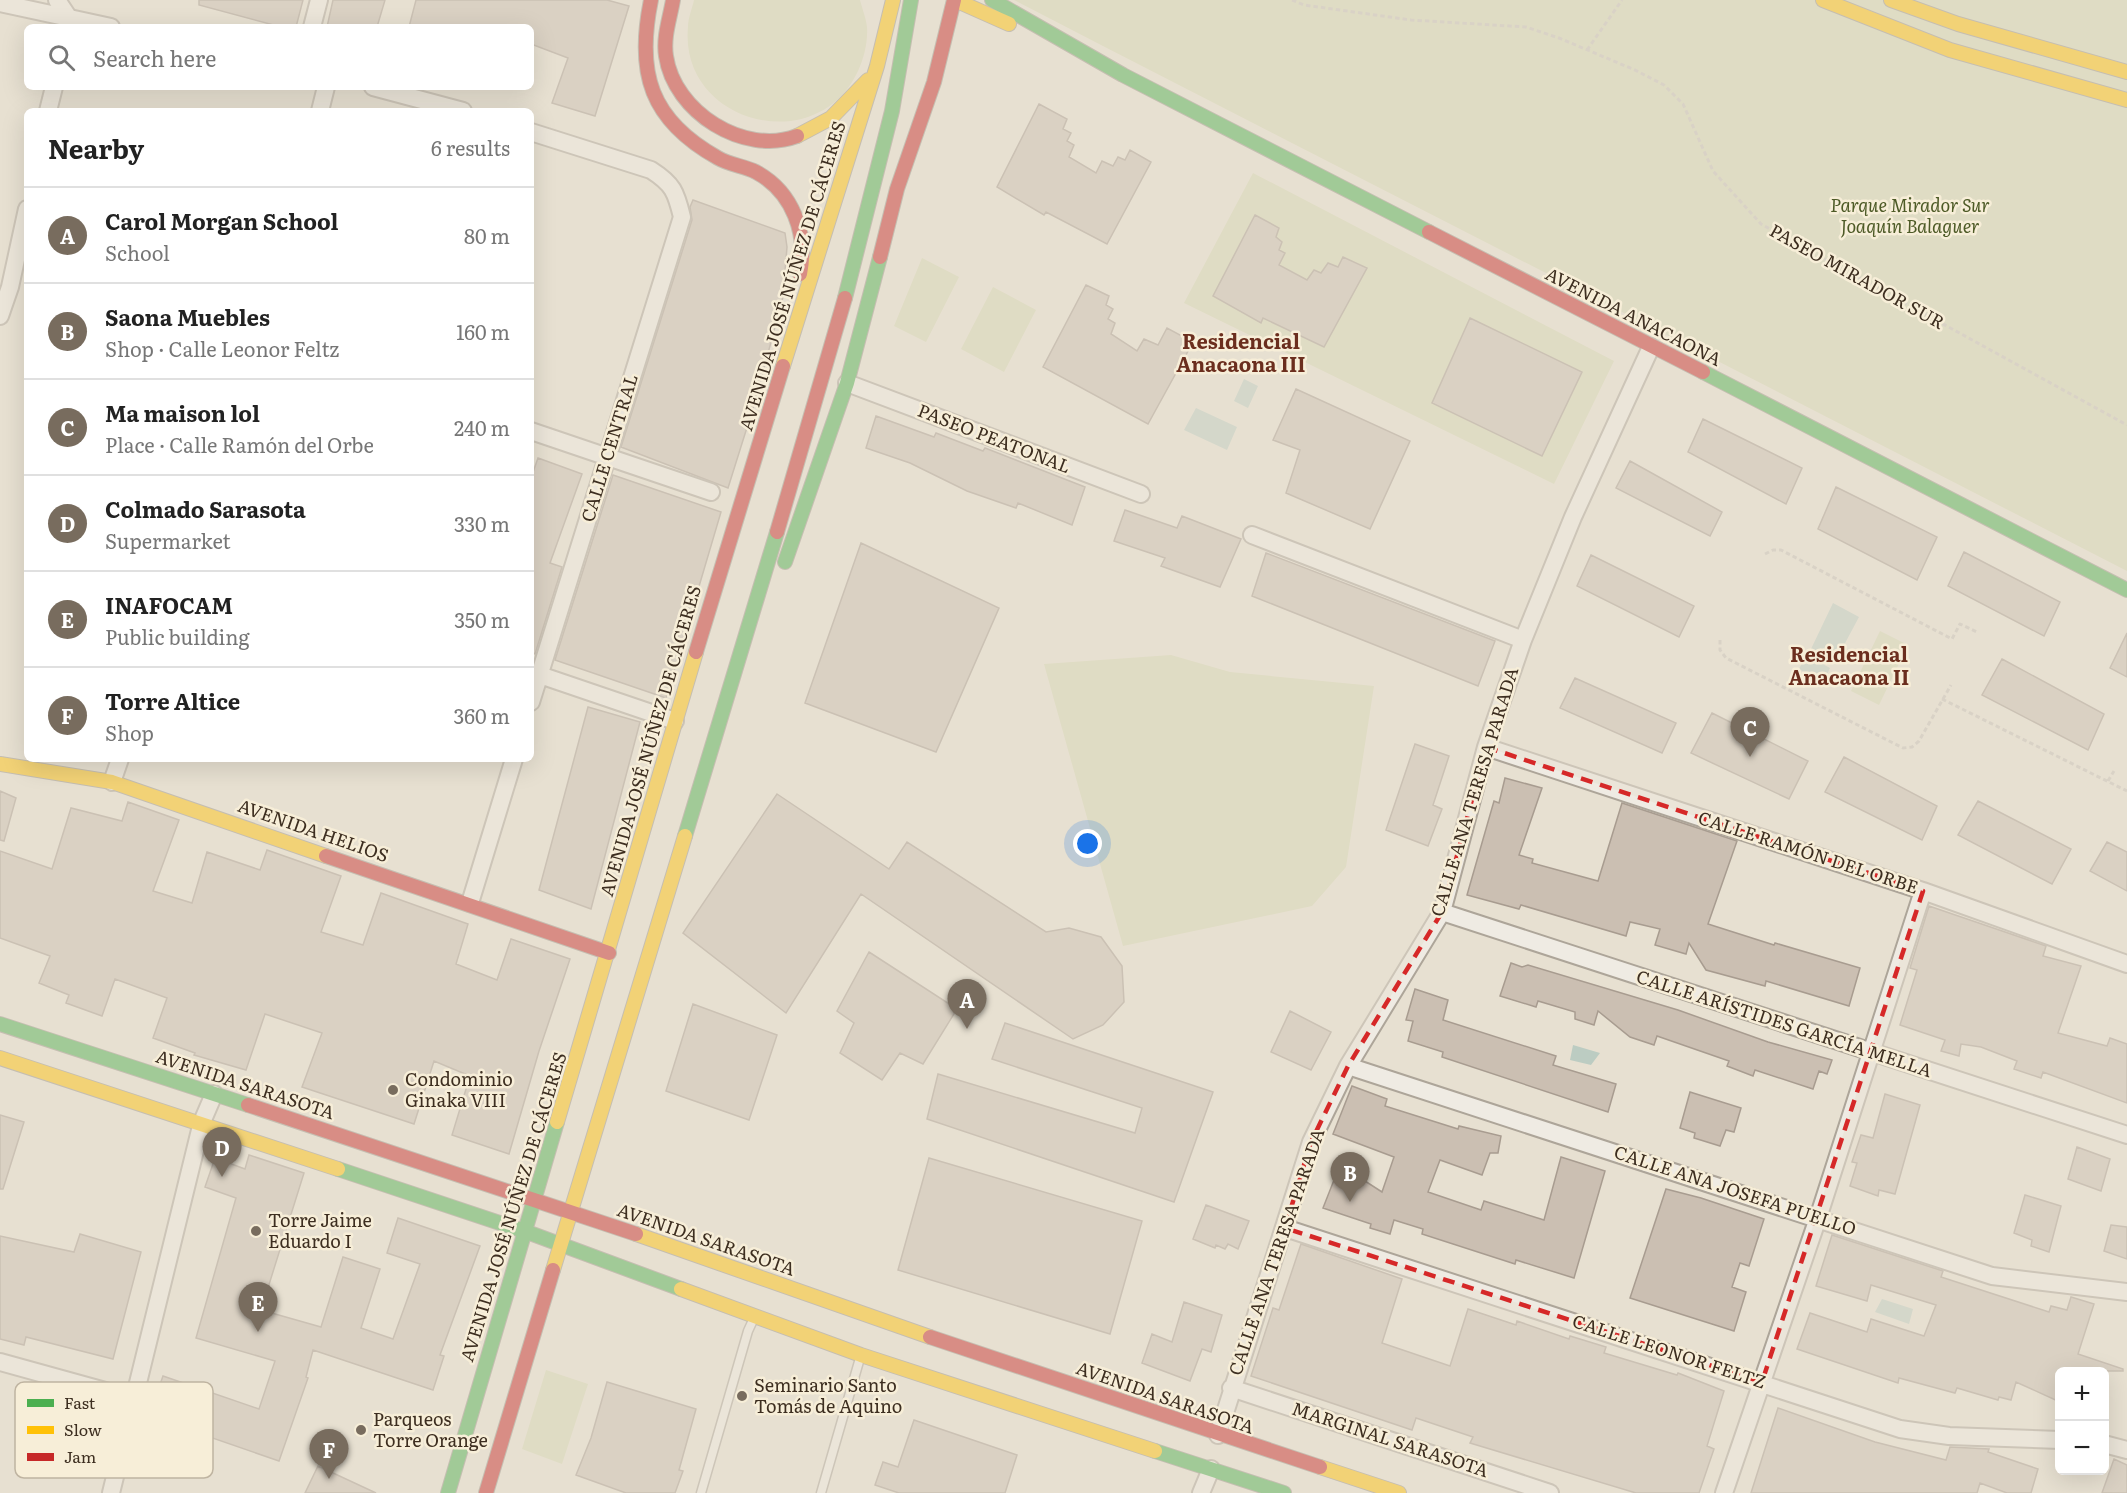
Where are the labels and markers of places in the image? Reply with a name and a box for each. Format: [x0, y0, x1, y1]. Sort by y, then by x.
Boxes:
pin: C [1730, 708, 1770, 757]
pin: A [948, 980, 986, 1029]
place label: Condominio Ginaka VIII [405, 1065, 513, 1113]
marker: Condominio Ginaka VIII [386, 1083, 400, 1097]
pin: D [202, 1128, 242, 1177]
pin: B [1330, 1152, 1370, 1202]
place label: Torre Jaime Eduardo I [268, 1206, 372, 1254]
marker: Torre Jaime Eduardo I [249, 1224, 263, 1238]
pin: E [238, 1282, 278, 1332]
place label: Seminario Santo Tomás de Aquino [754, 1371, 902, 1419]
marker: Seminario Santo Tomás de Aquino [735, 1389, 749, 1403]
place label: Parqueos Torre Orange [373, 1405, 488, 1453]
marker: Parqueos Torre Orange [354, 1423, 368, 1437]
pin: F [310, 1430, 348, 1479]

